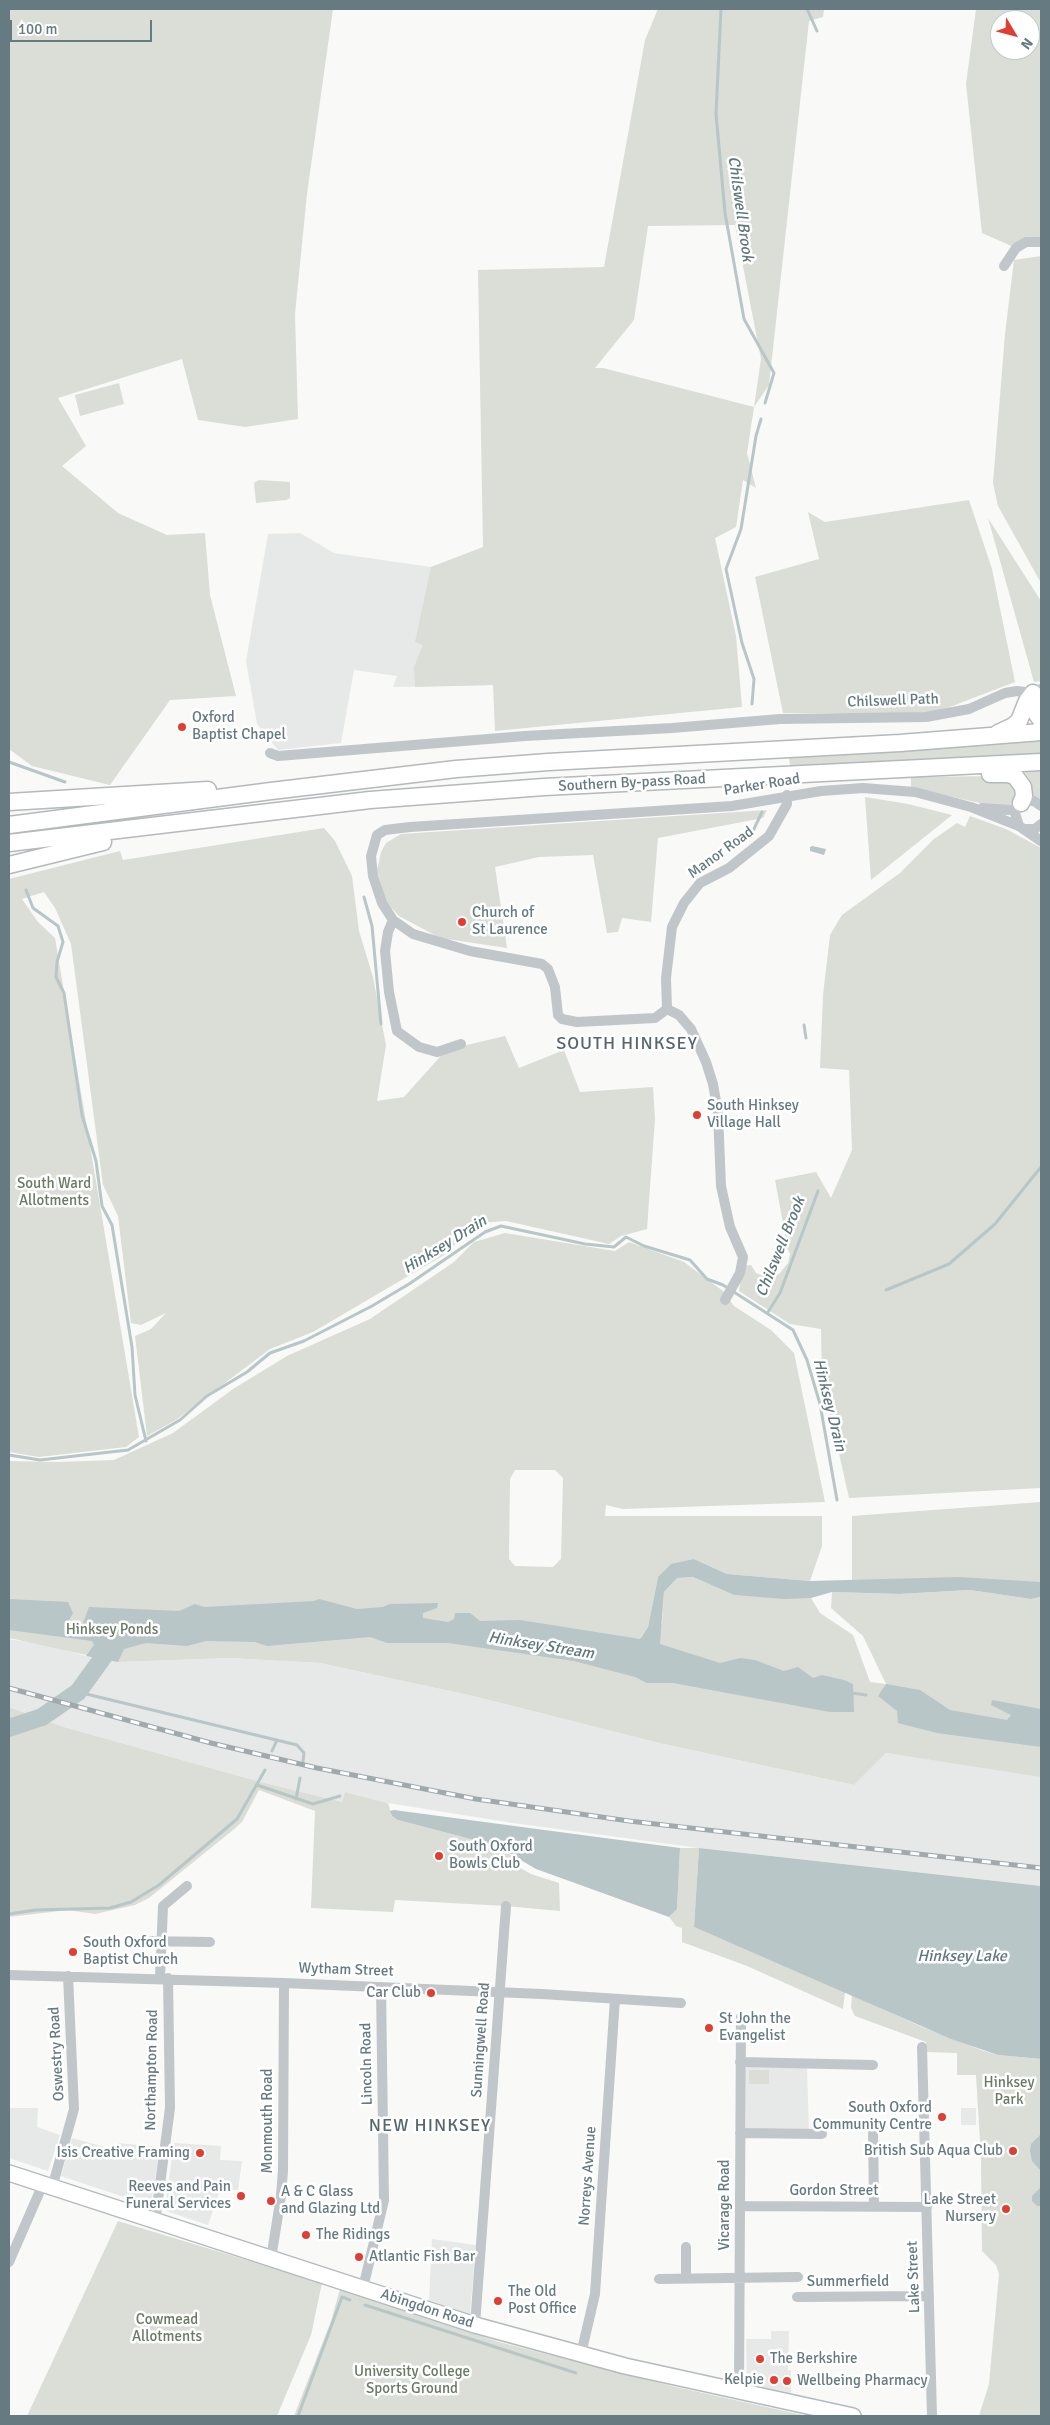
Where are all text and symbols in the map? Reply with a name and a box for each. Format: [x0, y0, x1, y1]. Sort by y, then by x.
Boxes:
scale bar [12, 10, 155, 42]
north arrow [990, 10, 1040, 60]
text: 100 m [18, 20, 58, 38]
text: N [1017, 35, 1036, 53]
water label: Chilswell Brook [723, 155, 757, 263]
street label: Chilswell Path [847, 690, 939, 712]
place label: Oxford Baptist Chapel [192, 709, 286, 744]
marker: Oxford Baptist Chapel [176, 721, 188, 733]
street label: Southern By-pass Road [558, 770, 706, 796]
street label: Parker Road [723, 770, 801, 800]
street label: Manor Road [685, 823, 757, 883]
place label: Church of St Laurence [472, 904, 548, 939]
marker: Church of St Laurence [456, 916, 468, 928]
district label: SOUTH HINKSEY [555, 1033, 699, 1055]
place label: South Hinksey Village Hall [707, 1097, 799, 1132]
marker: South Hinksey Village Hall [691, 1109, 703, 1121]
park label: South Ward Allotments [17, 1175, 91, 1210]
water label: Chilswell Brook [752, 1194, 810, 1300]
water label: Hinksey Drain [400, 1212, 490, 1278]
water label: Hinksey Drain [808, 1357, 850, 1453]
park label: Hinksey Ponds [66, 1621, 158, 1639]
water label: Hinksey Stream [487, 1628, 595, 1664]
place label: South Oxford Bowls Club [449, 1838, 533, 1873]
marker: South Oxford Bowls Club [433, 1850, 445, 1862]
place label: South Oxford Baptist Church [83, 1934, 178, 1969]
marker: South Oxford Baptist Church [67, 1946, 79, 1958]
water label: Hinksey Lake [917, 1947, 1007, 1967]
street label: Wytham Street [298, 1959, 394, 1981]
street label: Sunningwell Road [468, 1982, 494, 2098]
place label: Car Club [366, 1984, 421, 2002]
marker: Car Club [425, 1987, 437, 1999]
street label: Oswestry Road [46, 2006, 68, 2102]
street label: Northampton Road [142, 2009, 162, 2131]
place label: St John the Evangelist [719, 2010, 791, 2045]
marker: St John the Evangelist [703, 2022, 715, 2034]
street label: Lincoln Road [357, 2023, 377, 2105]
street label: Monmouth Road [259, 2069, 277, 2173]
park label: Hinksey Park [984, 2074, 1034, 2109]
place label: South Oxford Community Centre [813, 2099, 932, 2134]
marker: South Oxford Community Centre [936, 2111, 948, 2123]
district label: NEW HINKSEY [367, 2115, 493, 2137]
street label: Norreys Avenue [576, 2126, 600, 2226]
place label: British Sub Aqua Club [864, 2142, 1003, 2160]
place label: Isis Creative Framing [56, 2144, 190, 2162]
marker: British Sub Aqua Club [1007, 2145, 1019, 2157]
marker: Isis Creative Framing [194, 2147, 206, 2159]
street label: Vicarage Road [716, 2159, 734, 2251]
place label: Reeves and Pain Funeral Services [125, 2178, 231, 2213]
street label: Gordon Street [789, 2182, 879, 2200]
place label: A & C Glass and Glazing Ltd [281, 2183, 380, 2218]
marker: Reeves and Pain Funeral Services [235, 2190, 247, 2202]
place label: Lake Street Nursery [924, 2191, 996, 2226]
marker: A & C Glass and Glazing Ltd [265, 2195, 277, 2207]
marker: Lake Street Nursery [1000, 2203, 1012, 2215]
place label: The Ridings [316, 2226, 390, 2244]
marker: The Ridings [300, 2229, 312, 2241]
street label: Lake Street [904, 2241, 924, 2313]
place label: Atlantic Fish Bar [369, 2248, 475, 2266]
marker: Atlantic Fish Bar [353, 2251, 365, 2263]
street label: Summerfield [807, 2273, 889, 2291]
place label: The Old Post Office [508, 2283, 577, 2318]
street label: Abingdon Road [378, 2286, 476, 2332]
marker: The Old Post Office [492, 2295, 504, 2307]
park label: Cowmead Allotments [132, 2311, 202, 2346]
place label: The Berkshire [770, 2350, 858, 2368]
marker: The Berkshire [754, 2353, 766, 2365]
park label: University College Sports Ground [354, 2363, 470, 2398]
place label: Kelpie [724, 2371, 764, 2389]
place label: Wellbeing Pharmacy [797, 2372, 928, 2390]
marker: Kelpie [768, 2374, 780, 2386]
marker: Wellbeing Pharmacy [781, 2375, 793, 2387]

